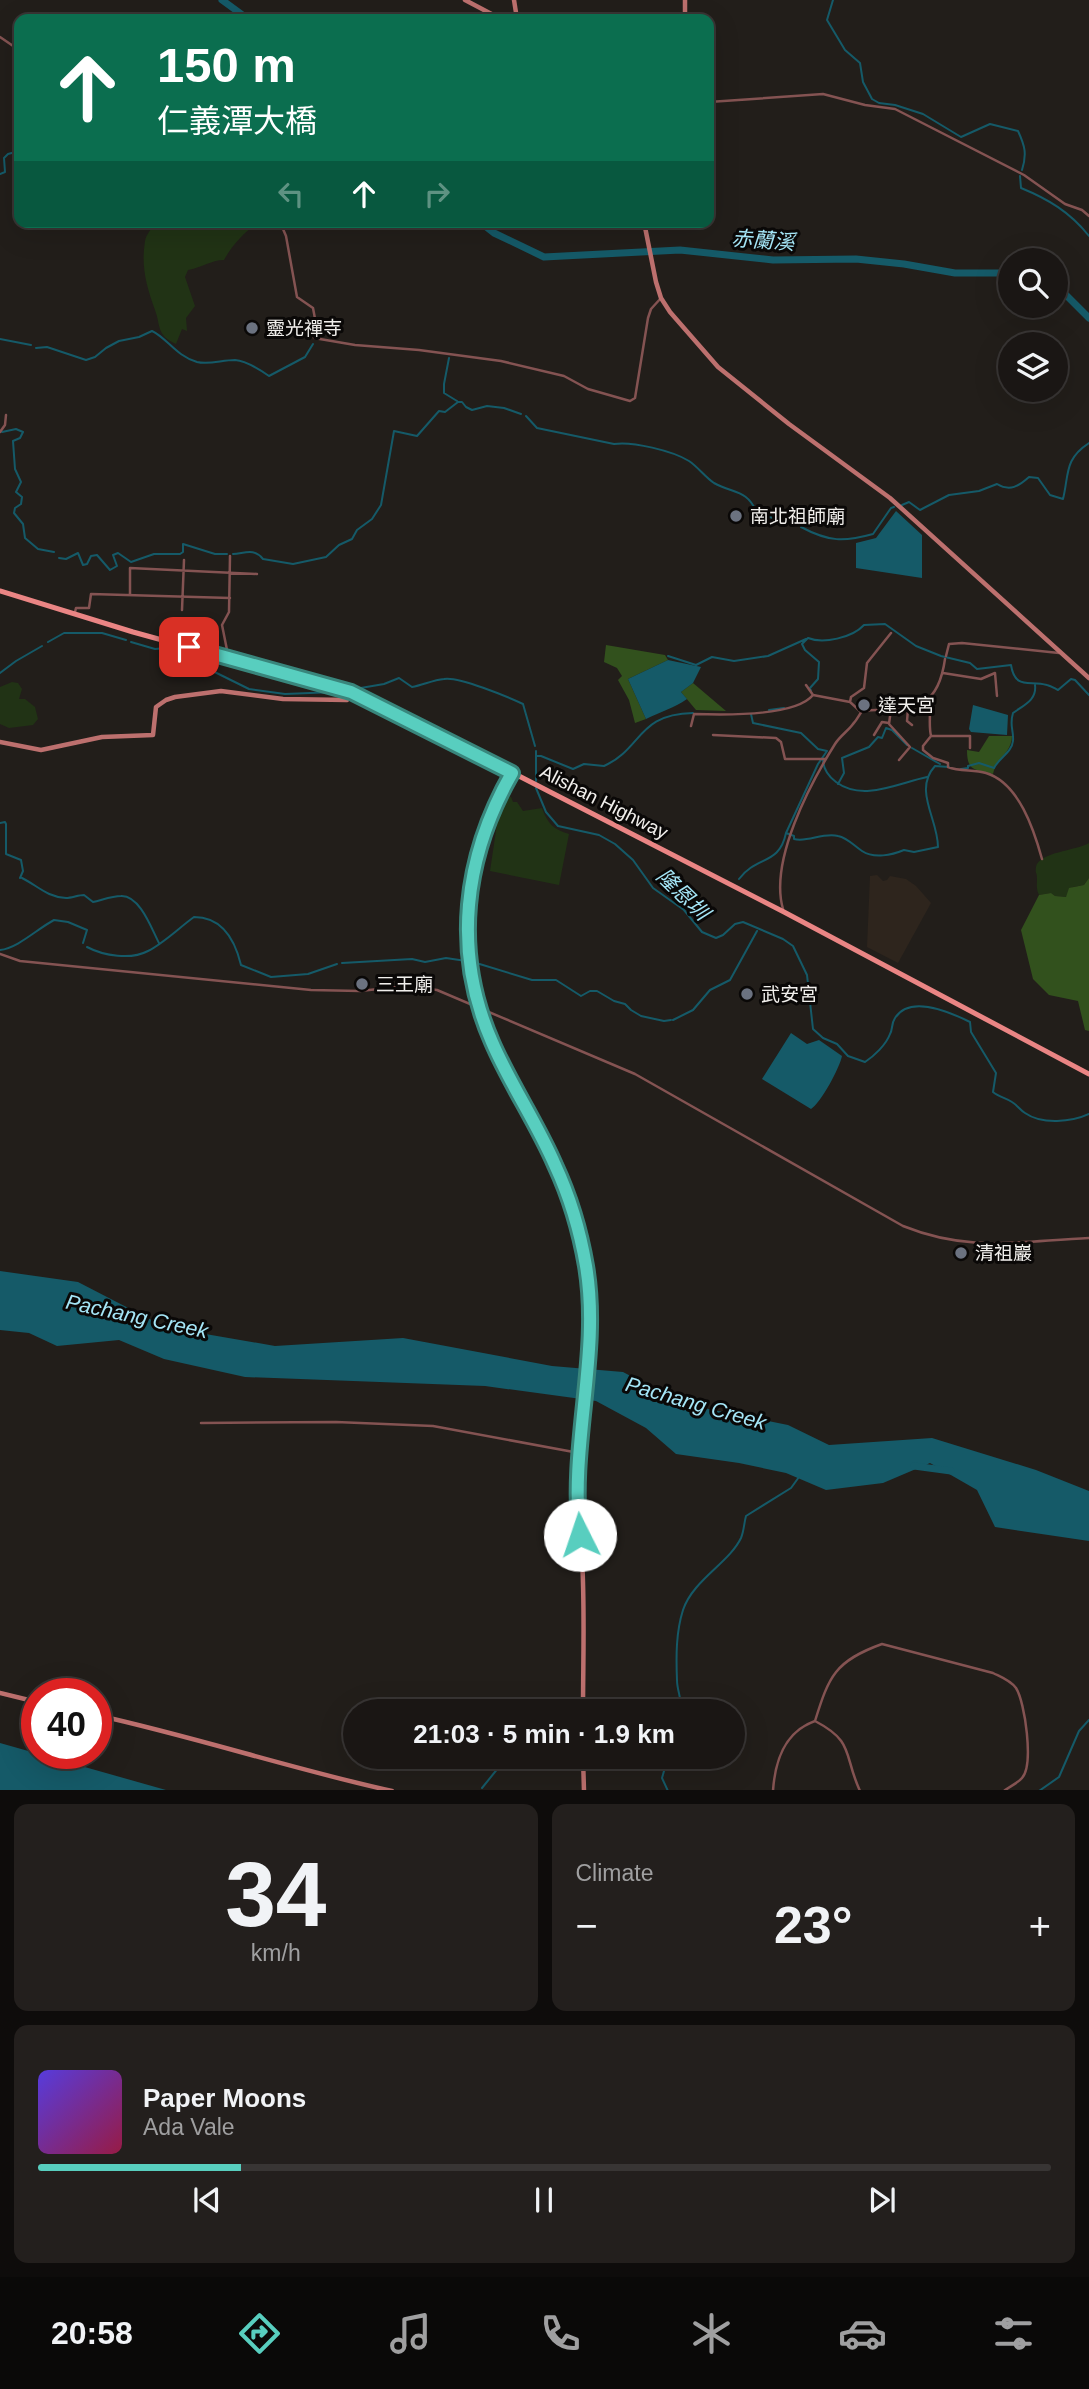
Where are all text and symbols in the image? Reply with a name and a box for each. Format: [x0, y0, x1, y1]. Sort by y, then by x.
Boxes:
text: 150 m [157, 38, 296, 92]
icon: ahead [42, 42, 133, 133]
text: 仁義潭大橋 [157, 103, 317, 139]
icon: left [272, 175, 310, 213]
icon: ahead [345, 175, 383, 213]
icon: right [418, 175, 456, 213]
water label: 赤蘭溪 [731, 226, 798, 254]
map controls [998, 248, 1068, 402]
button: search [998, 248, 1068, 318]
place label: 靈光禪寺 [266, 318, 342, 339]
marker: 靈光禪寺 [244, 320, 260, 336]
button: layers [998, 332, 1068, 402]
place label: 南北祖師廟 [750, 506, 845, 527]
marker: 南北祖師廟 [728, 508, 744, 524]
pin [159, 617, 219, 677]
icon: arrive [170, 628, 208, 666]
place label: 達天宮 [878, 695, 935, 716]
marker: 達天宮 [856, 697, 872, 713]
street label: Alishan Highway [537, 761, 672, 843]
water label: 隆恩圳 [652, 864, 716, 926]
place label: 三王廟 [376, 974, 433, 995]
marker: 三王廟 [354, 976, 370, 992]
place label: 武安宮 [761, 984, 818, 1005]
marker: 武安宮 [739, 986, 755, 1002]
place label: 清祖巖 [975, 1243, 1032, 1264]
marker: 清祖巖 [953, 1245, 969, 1261]
water label: Pachang Creek [64, 1290, 212, 1343]
water label: Pachang Creek [623, 1372, 770, 1434]
position arrow [543, 1498, 617, 1572]
speed limit sign: 40 [21, 1678, 112, 1769]
text: 21:03 · 5 min · 1.9 km [413, 1719, 675, 1749]
text: 34 [225, 1844, 326, 1945]
text: Climate [576, 1860, 653, 1886]
text: 23° [774, 1896, 853, 1954]
text: − [576, 1905, 598, 1947]
text: + [1029, 1905, 1051, 1947]
text: km/h [251, 1940, 301, 1966]
text: Paper Moons [143, 2083, 306, 2113]
text: Ada Vale [143, 2114, 235, 2140]
icon: previous [188, 2181, 226, 2219]
icon: pause [525, 2181, 563, 2219]
icon: next [863, 2181, 901, 2219]
icon: directions [235, 2309, 284, 2358]
icon: music [386, 2309, 435, 2358]
icon: phone [536, 2309, 585, 2358]
icon: climate [687, 2309, 736, 2358]
icon: car [838, 2309, 887, 2358]
icon: filters [989, 2309, 1038, 2358]
text: 20:58 [51, 2315, 133, 2351]

